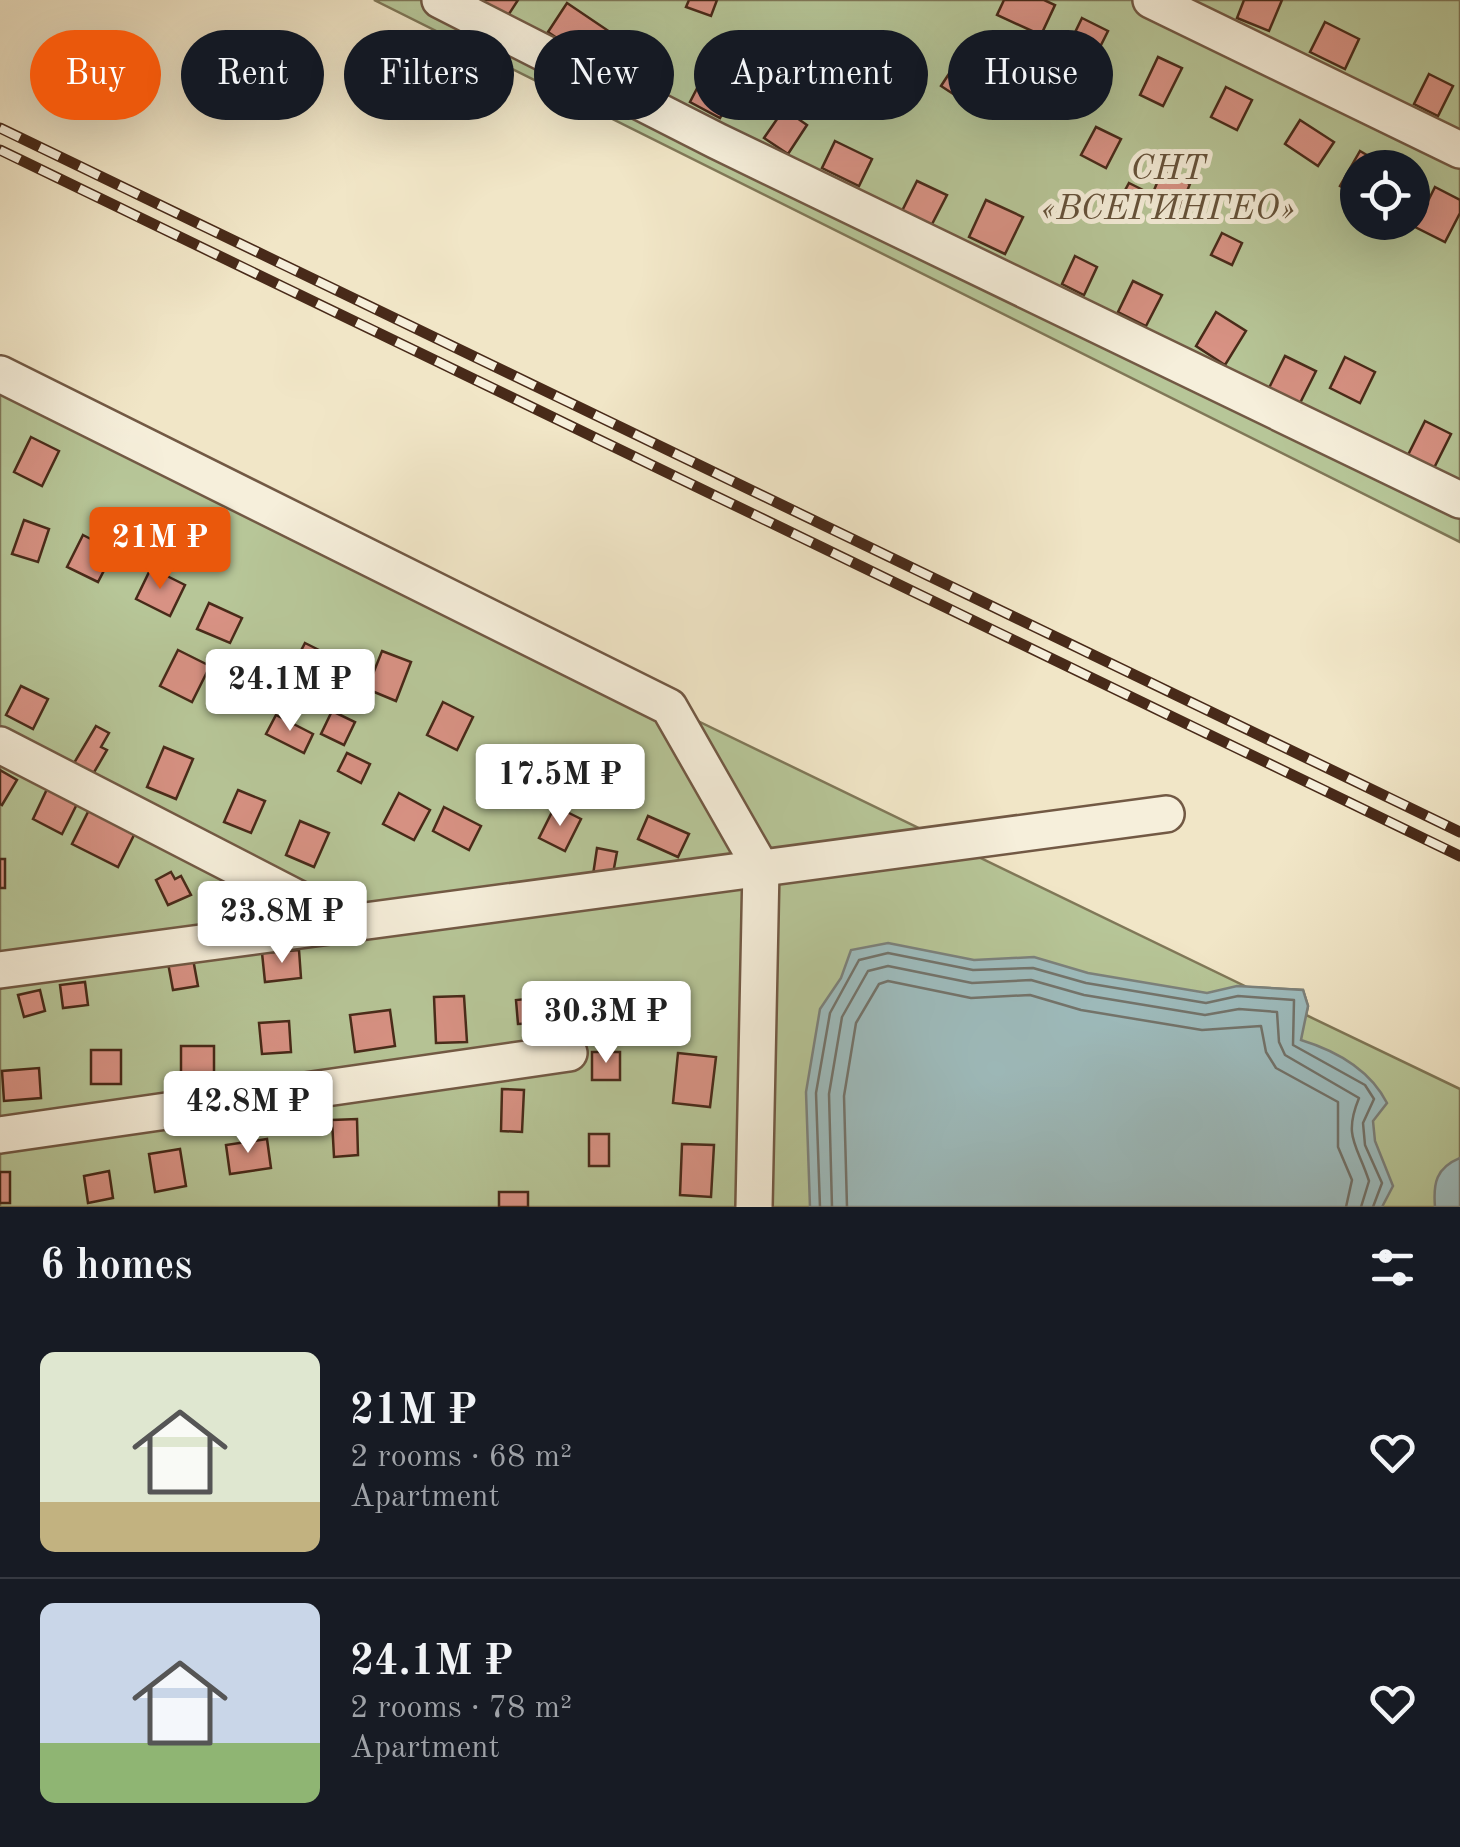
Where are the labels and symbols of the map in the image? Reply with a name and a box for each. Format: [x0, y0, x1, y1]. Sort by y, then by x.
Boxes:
park label: СНТ «ВСЕГИНГЕО» [1041, 152, 1295, 227]
pin: 21M ₽ [90, 507, 230, 592]
pin: 24.1M ₽ [198, 649, 382, 734]
pin: 17.5M ₽ [468, 744, 652, 829]
pin: 23.8M ₽ [190, 881, 374, 966]
pin: 30.3M ₽ [514, 981, 698, 1066]
pin: 42.8M ₽ [156, 1071, 340, 1156]

